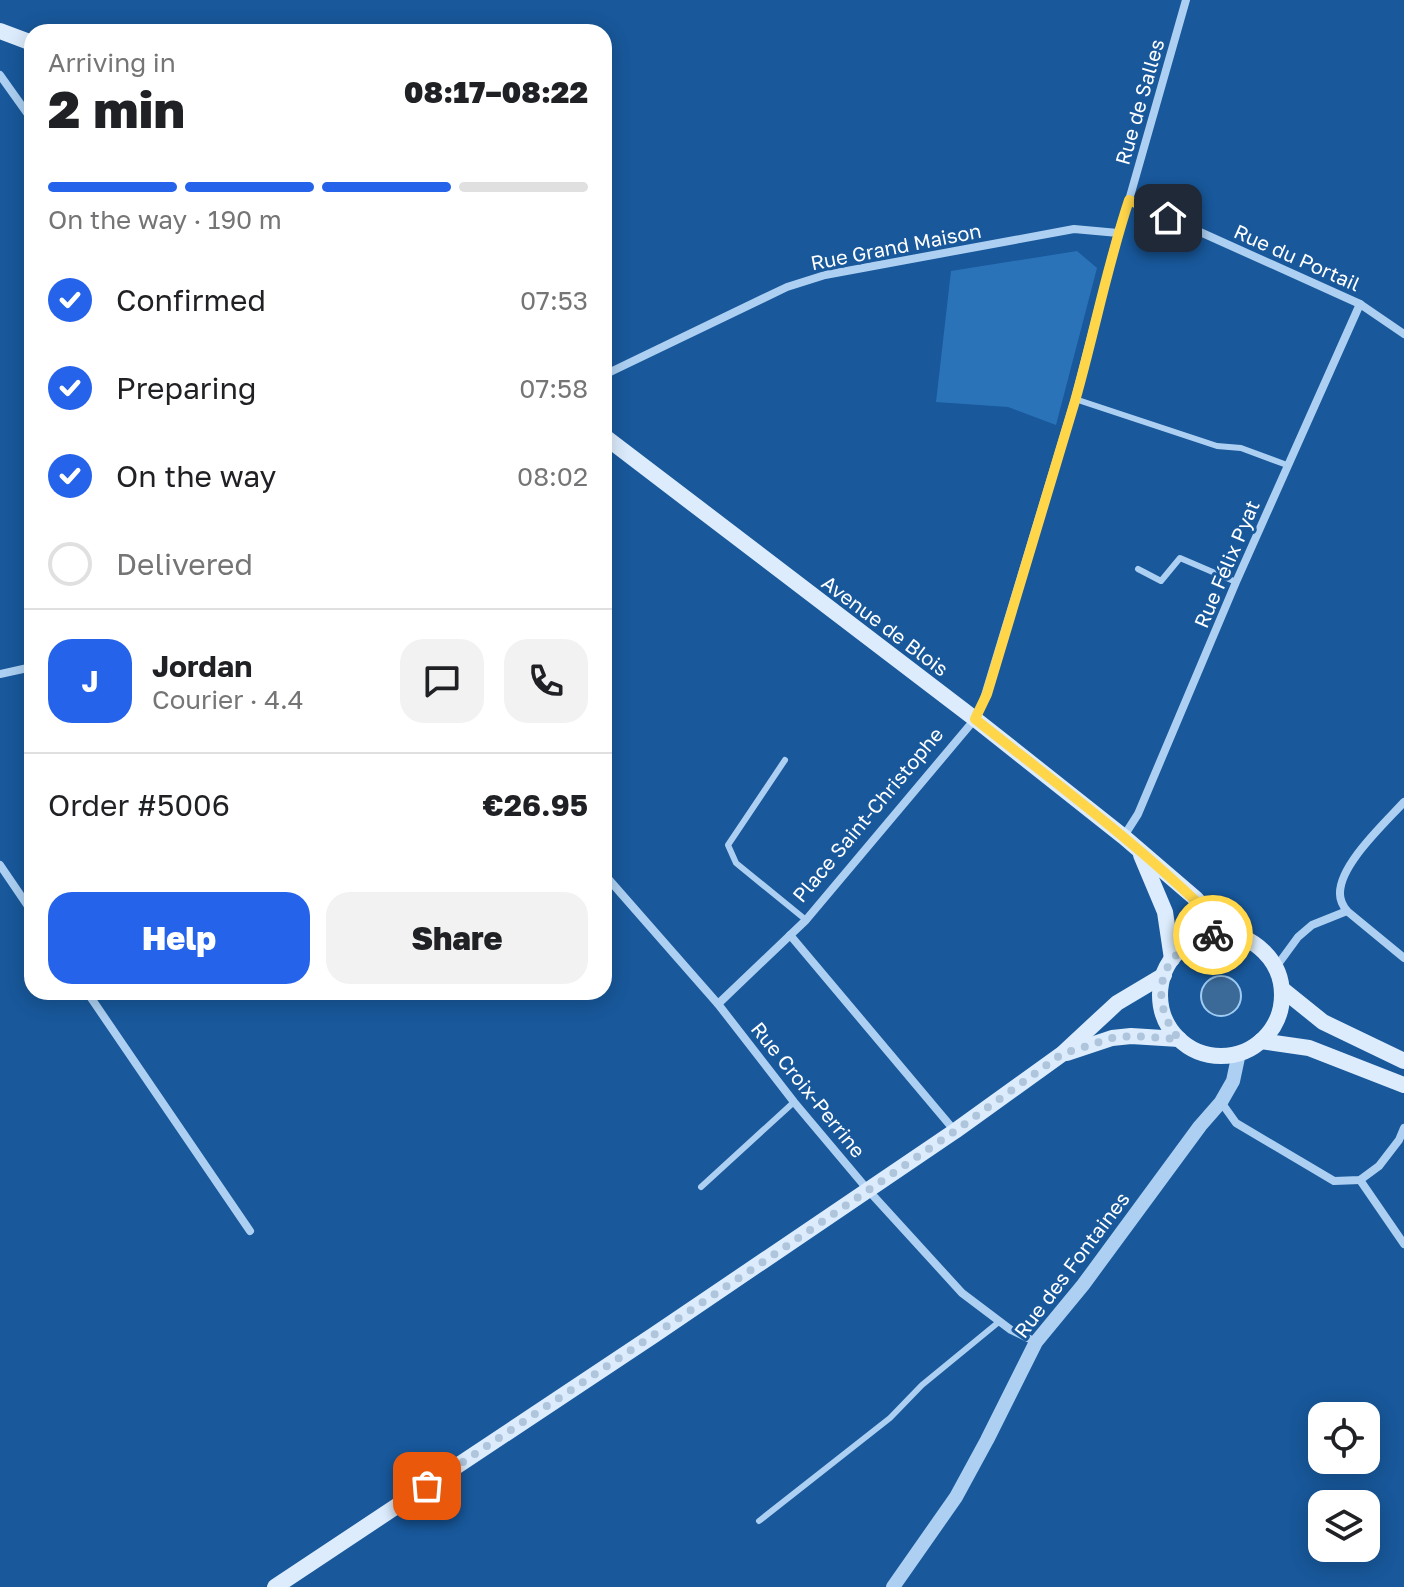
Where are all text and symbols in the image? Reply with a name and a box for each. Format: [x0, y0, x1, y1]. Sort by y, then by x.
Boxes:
street label: Rue de Salles [1110, 36, 1168, 167]
text: Arriving in [48, 47, 176, 78]
text: 08:17–08:22 [404, 74, 588, 110]
text: 2 min [48, 77, 185, 139]
pin [1134, 184, 1202, 252]
icon: home [1146, 196, 1190, 240]
text: On the way · 190 m [48, 204, 282, 235]
street label: Rue Grand Maison [808, 218, 983, 274]
street label: Rue du Portail [1231, 219, 1364, 296]
icon: check [48, 278, 92, 322]
text: Confirmed [116, 282, 266, 318]
text: 07:53 [520, 285, 588, 316]
icon: check [48, 366, 92, 410]
text: Preparing [116, 370, 257, 406]
text: 07:58 [519, 373, 588, 404]
icon: check [48, 454, 92, 498]
text: On the way [116, 458, 276, 494]
text: 08:02 [517, 461, 588, 492]
street label: Rue Félix Pyat [1188, 496, 1264, 631]
text: Delivered [116, 546, 253, 582]
street label: Avenue de Blois [818, 570, 954, 681]
button: chat [400, 639, 484, 723]
button: phone [504, 639, 588, 723]
text: Jordan [152, 648, 252, 684]
text: J [81, 663, 99, 699]
text: Courier · 4.4 [152, 684, 304, 715]
street label: Place Saint-Christophe [787, 722, 947, 907]
text: Order #5006 [48, 787, 230, 823]
text: €26.95 [483, 787, 588, 823]
button: Help [48, 892, 310, 984]
button: Share [326, 892, 588, 984]
courier [1173, 895, 1253, 975]
icon: bike [1191, 913, 1235, 957]
street label: Rue Croix-Perrine [747, 1017, 871, 1162]
street label: Rue des Fontaines [1009, 1187, 1134, 1342]
map controls [1308, 1402, 1380, 1562]
button: locate [1308, 1402, 1380, 1474]
pin [393, 1452, 461, 1520]
icon: bag [405, 1464, 449, 1508]
button: layers [1308, 1490, 1380, 1562]

